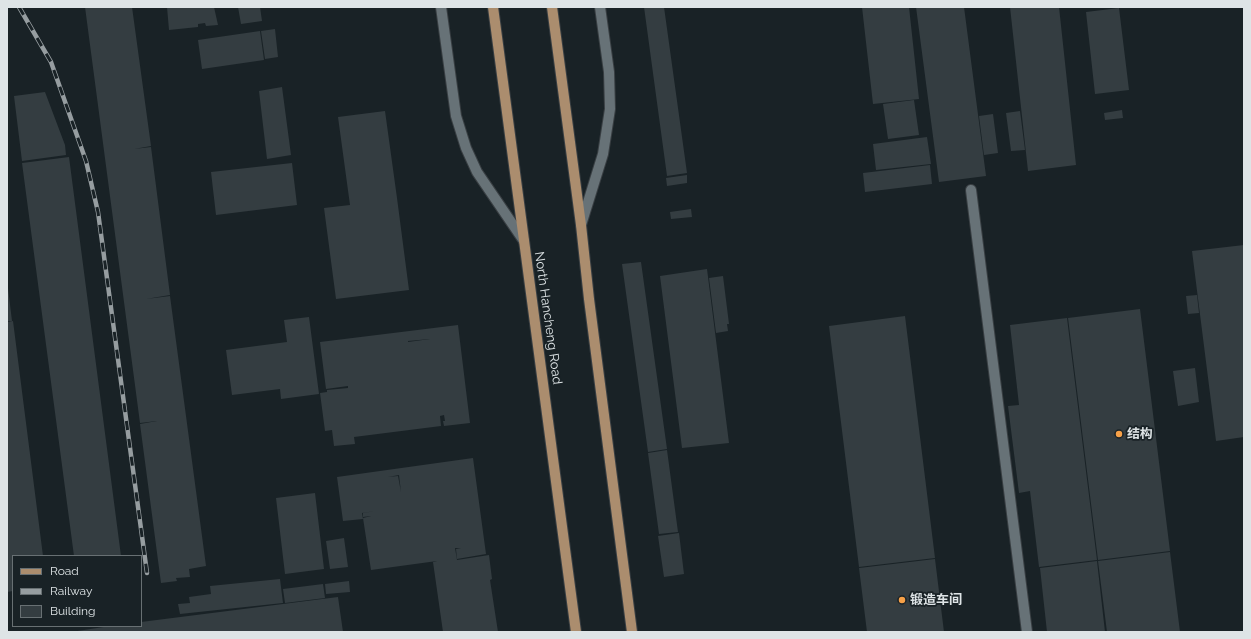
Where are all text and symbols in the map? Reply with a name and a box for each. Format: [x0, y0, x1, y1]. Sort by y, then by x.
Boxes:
street label: North Hancheng Road [531, 251, 565, 385]
place label: 结构 [1127, 426, 1153, 442]
marker: 结构 [1114, 429, 1124, 439]
legend [12, 555, 142, 627]
text: Road [50, 564, 79, 578]
text: Railway [50, 584, 92, 598]
place label: 锻造车间 [910, 592, 962, 608]
marker: 锻造车间 [897, 595, 907, 605]
text: Building [50, 604, 96, 618]

